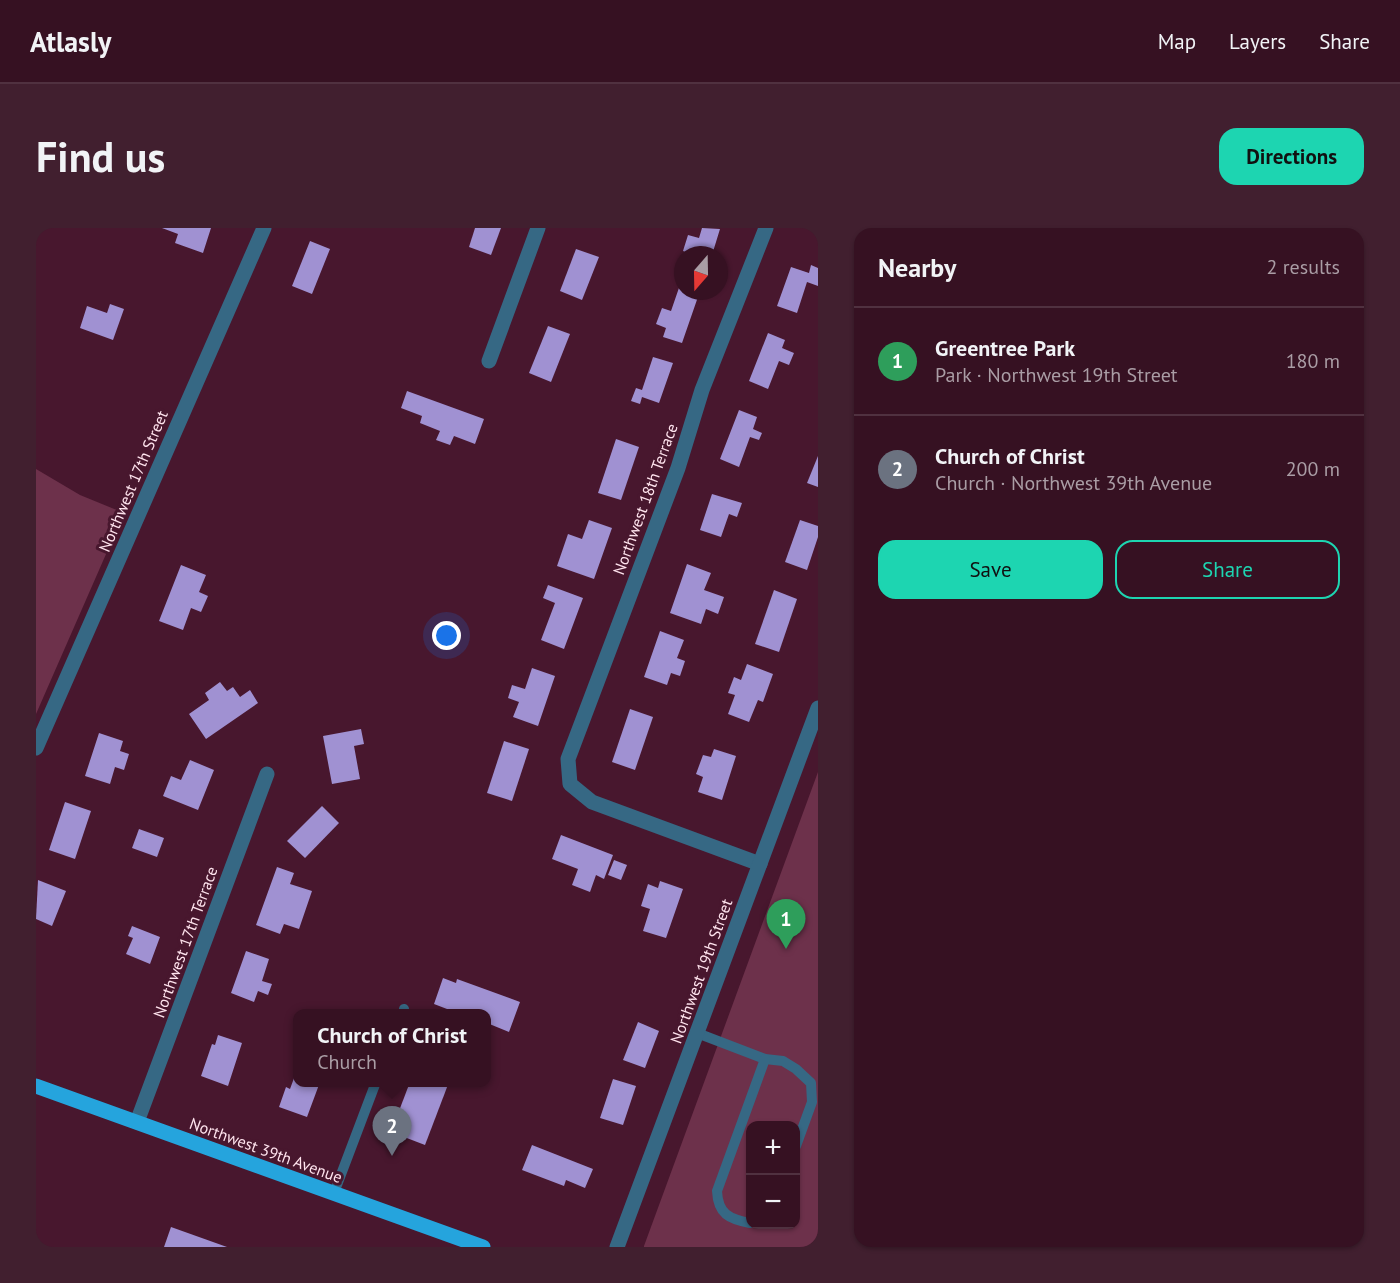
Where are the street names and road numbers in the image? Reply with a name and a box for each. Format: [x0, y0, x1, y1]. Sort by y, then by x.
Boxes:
street label: Northwest 17th Street [94, 407, 172, 555]
street label: Northwest 18th Terrace [608, 421, 682, 577]
street label: Northwest 17th Terrace [148, 864, 222, 1020]
street label: Northwest 19th Street [666, 895, 737, 1046]
street label: Northwest 39th Avenue [187, 1113, 345, 1187]

